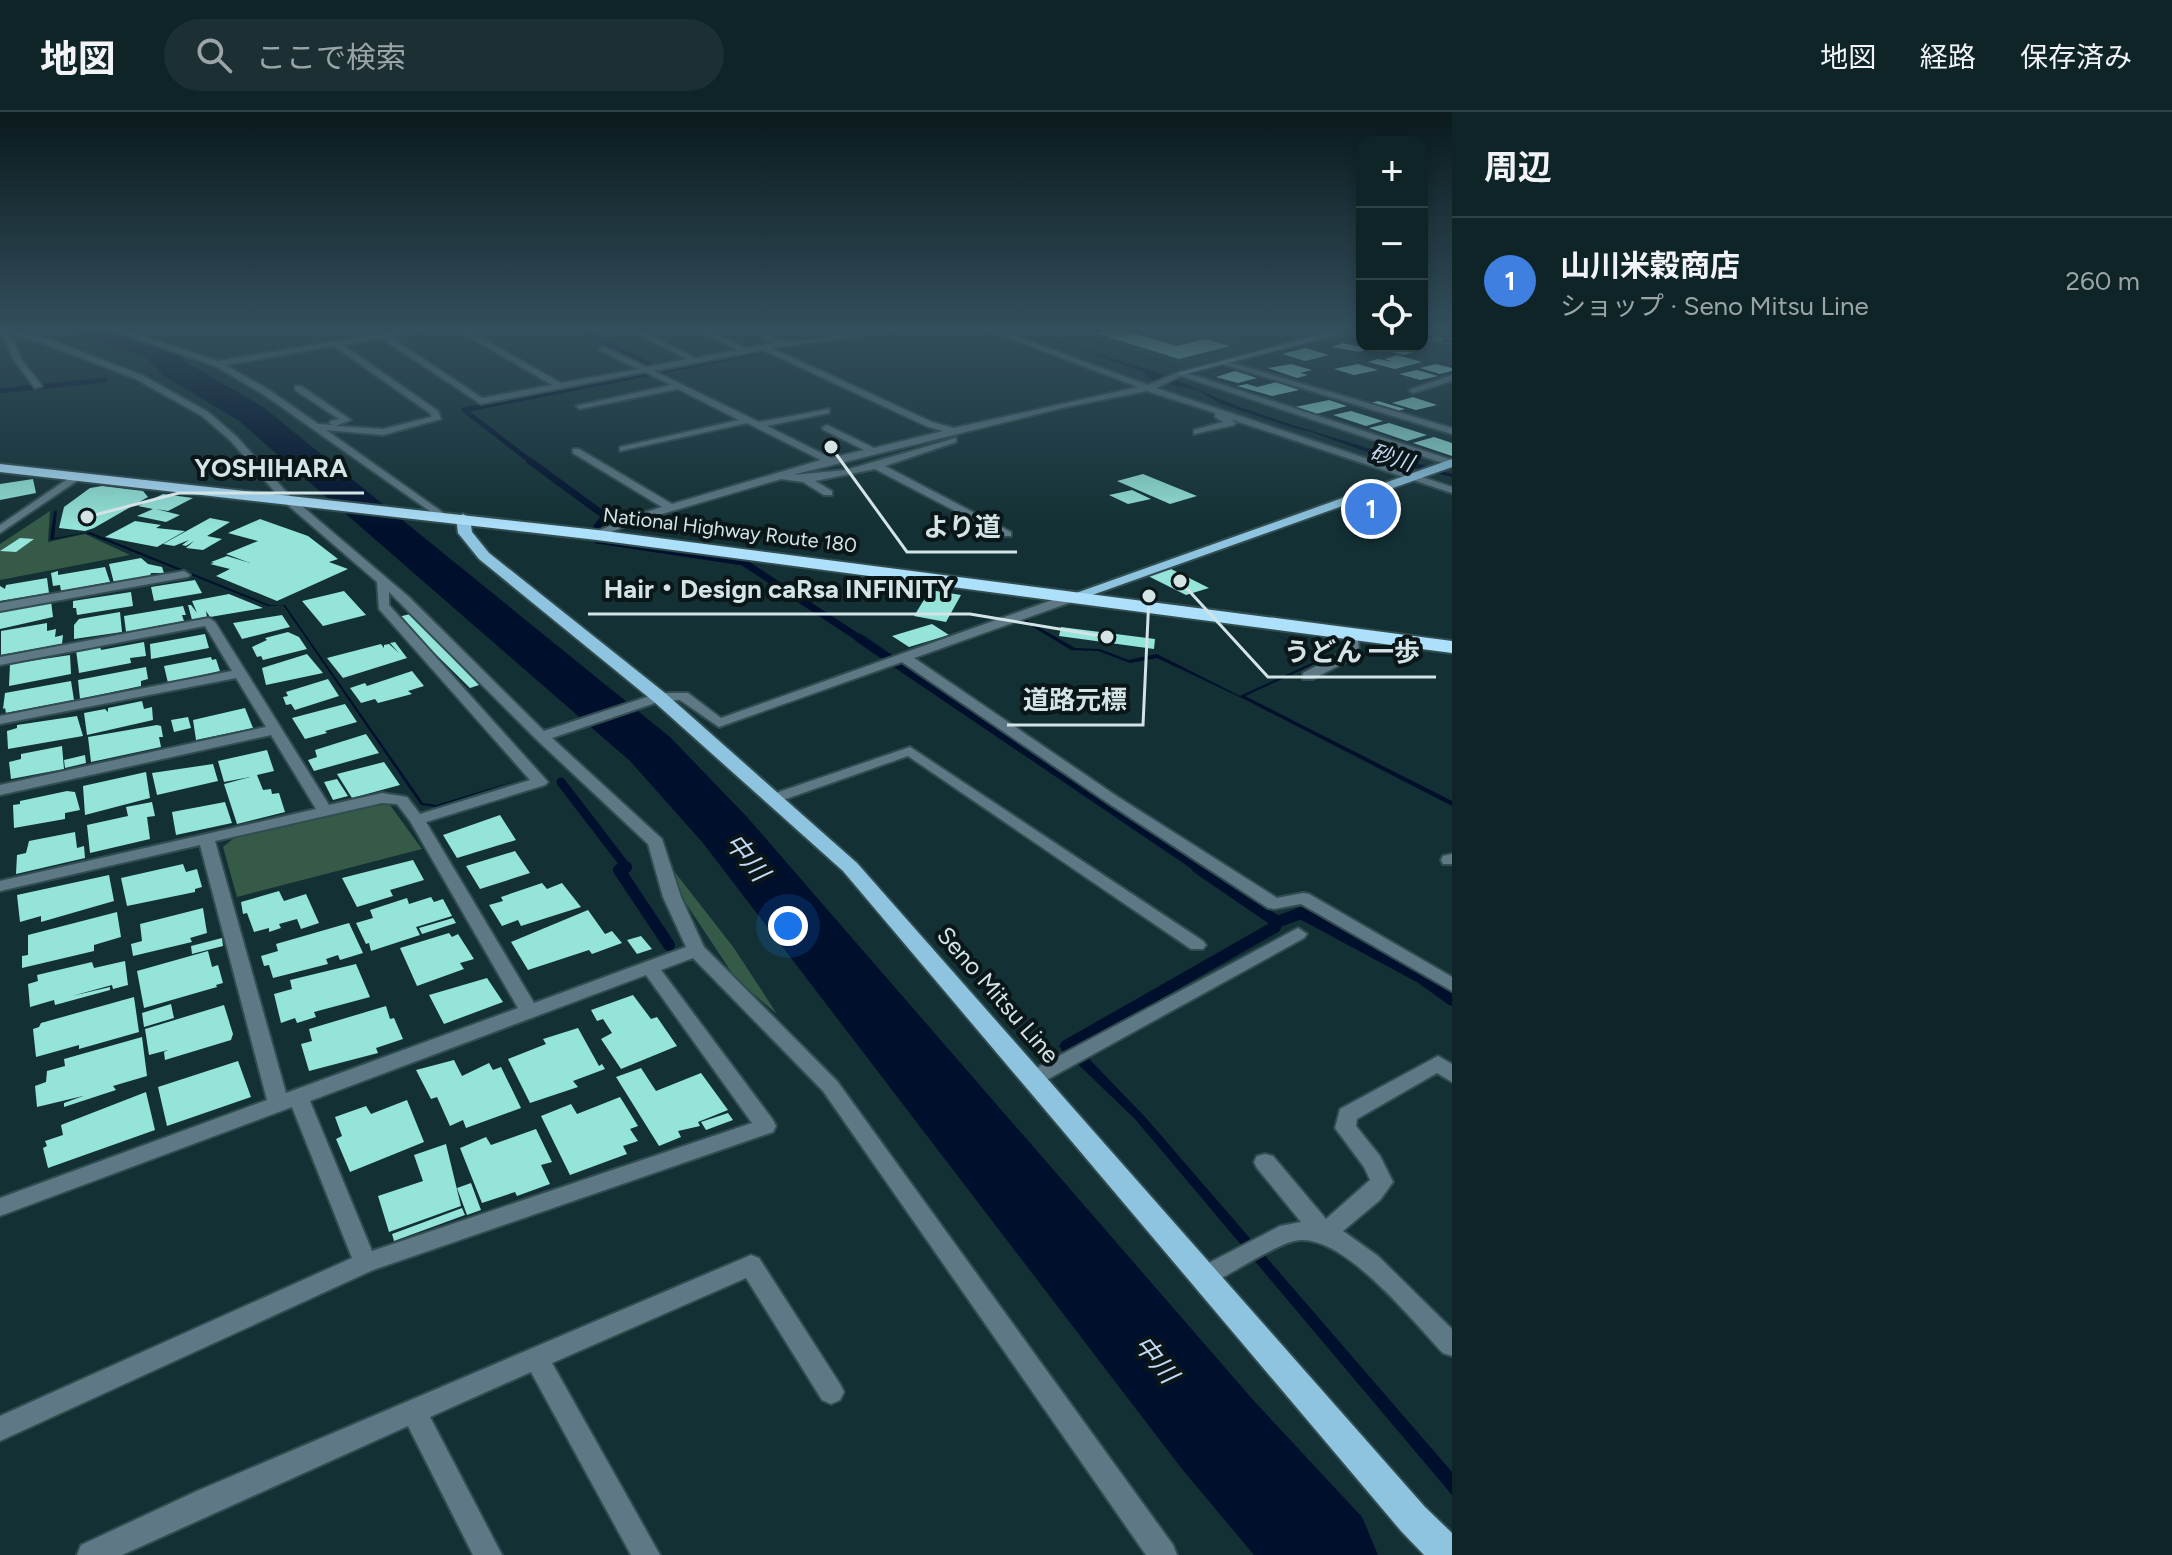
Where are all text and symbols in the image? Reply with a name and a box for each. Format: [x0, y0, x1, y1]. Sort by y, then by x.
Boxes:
search box [164, 19, 724, 91]
icon: search [192, 33, 236, 77]
text: 地図 [40, 36, 116, 82]
text: ここで検索 [256, 39, 406, 76]
text: 地図 [1820, 40, 1876, 74]
text: 経路 [1920, 40, 1976, 74]
text: 保存済み [2020, 40, 2132, 74]
map controls [1356, 136, 1428, 352]
button: + [1356, 136, 1428, 208]
text: 周辺 [1484, 147, 1552, 188]
button: − [1356, 208, 1428, 280]
text: 山川米穀商店 [1560, 247, 1740, 284]
text: 1 [1505, 265, 1515, 297]
text: 260 m [2066, 265, 2140, 297]
button: locate [1356, 280, 1428, 352]
text: ショップ · Seno Mitsu Line [1560, 290, 1869, 322]
water label: 砂川 [1367, 438, 1419, 477]
callout: YOSHIHARA [179, 443, 364, 493]
text: YOSHIHARA [194, 452, 348, 484]
pin: 1 [1345, 479, 1397, 539]
callout: より道 [907, 502, 1017, 552]
street label: National Highway Route 180 [602, 503, 858, 557]
text: より道 [923, 511, 1001, 543]
callout: Hair・Design caRsa INFINITY [588, 564, 970, 614]
text: Hair・Design caRsa INFINITY [604, 573, 954, 605]
callout: うどん 一歩 [1268, 627, 1436, 677]
text: うどん 一歩 [1284, 636, 1420, 668]
callout: 道路元標 [1007, 675, 1143, 725]
text: 道路元標 [1023, 684, 1127, 716]
water label: 中川 [718, 827, 778, 890]
your location [768, 906, 808, 946]
street label: Seno Mitsu Line [931, 921, 1065, 1069]
water label: 中川 [1127, 1329, 1187, 1392]

